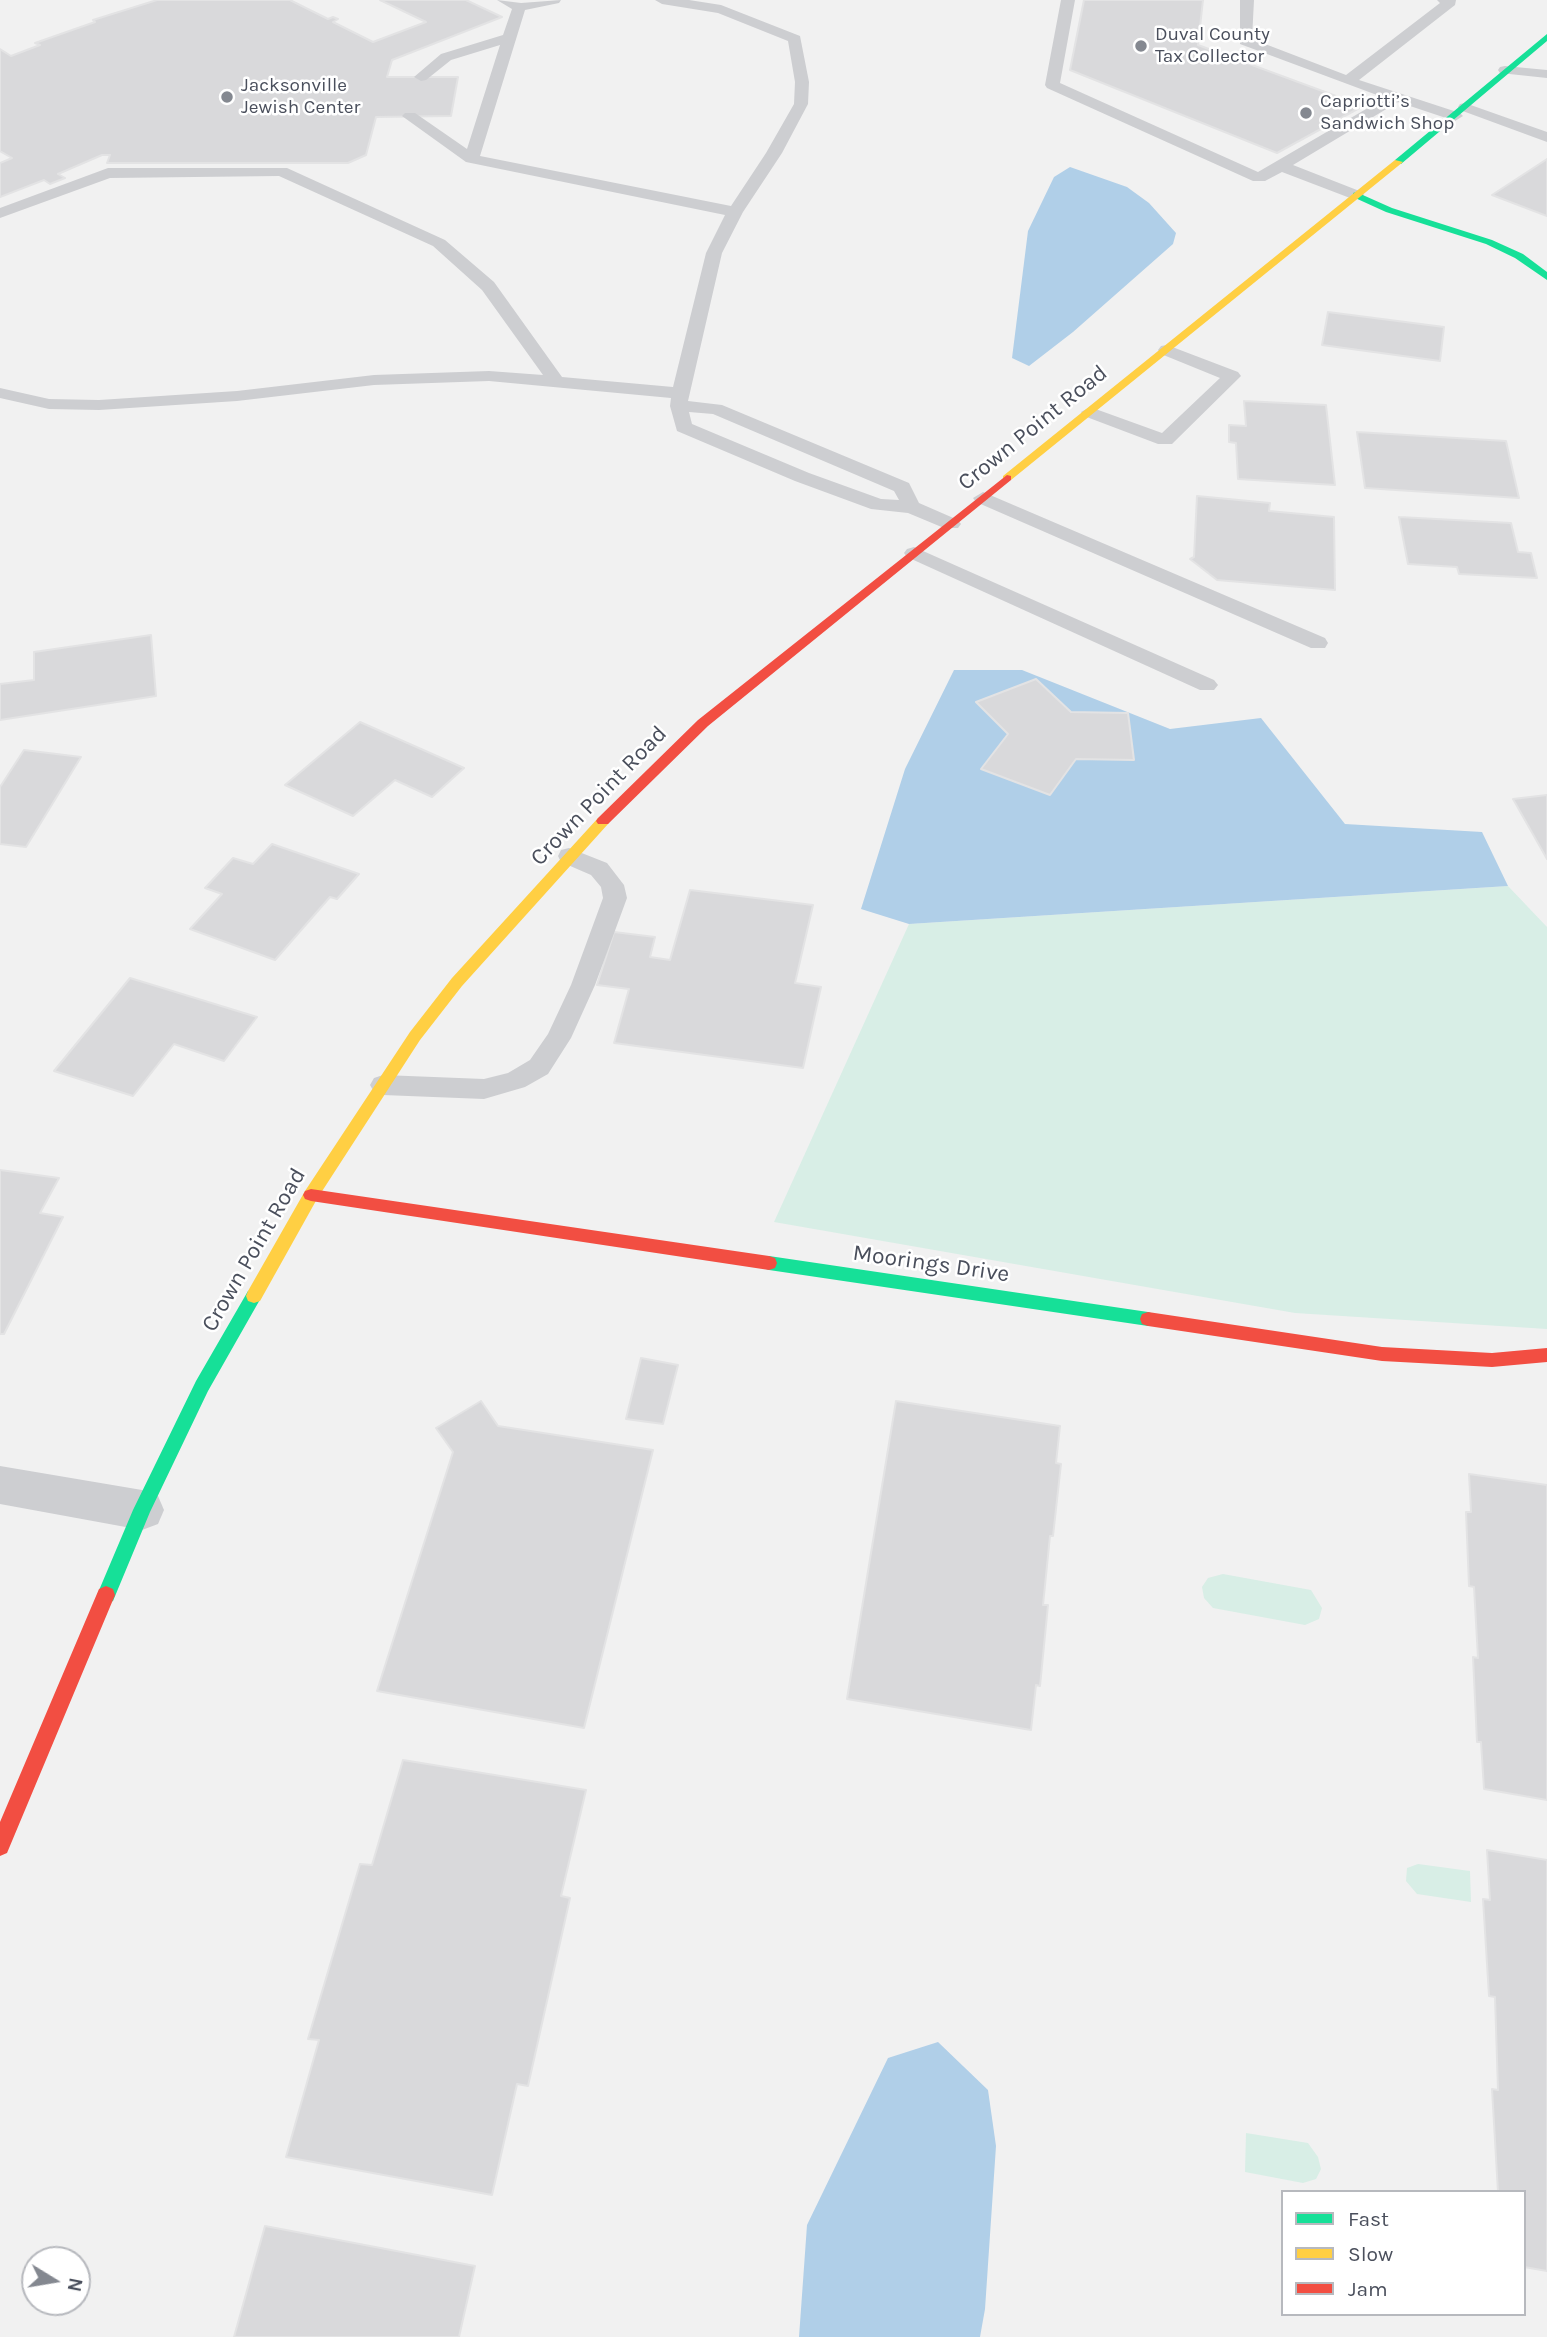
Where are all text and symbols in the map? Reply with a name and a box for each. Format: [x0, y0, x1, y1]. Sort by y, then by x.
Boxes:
place label: Duval County Tax Collector [1155, 24, 1270, 68]
marker: Duval County Tax Collector [1133, 38, 1149, 54]
place label: Jacksonville Jewish Center [241, 75, 360, 119]
marker: Jacksonville Jewish Center [219, 89, 235, 105]
place label: Capriotti’s Sandwich Shop [1320, 91, 1454, 135]
marker: Capriotti’s Sandwich Shop [1298, 105, 1314, 121]
street label: Crown Point Road [953, 359, 1113, 497]
street label: Crown Point Road [525, 720, 673, 872]
street label: Crown Point Road [196, 1163, 312, 1337]
street label: Moorings Drive [851, 1239, 1011, 1289]
legend [1281, 2190, 1526, 2316]
text: Fast [1348, 2207, 1389, 2231]
text: Slow [1348, 2242, 1393, 2266]
north arrow [21, 2246, 91, 2316]
text: N [63, 2276, 87, 2293]
text: Jam [1348, 2277, 1388, 2301]

